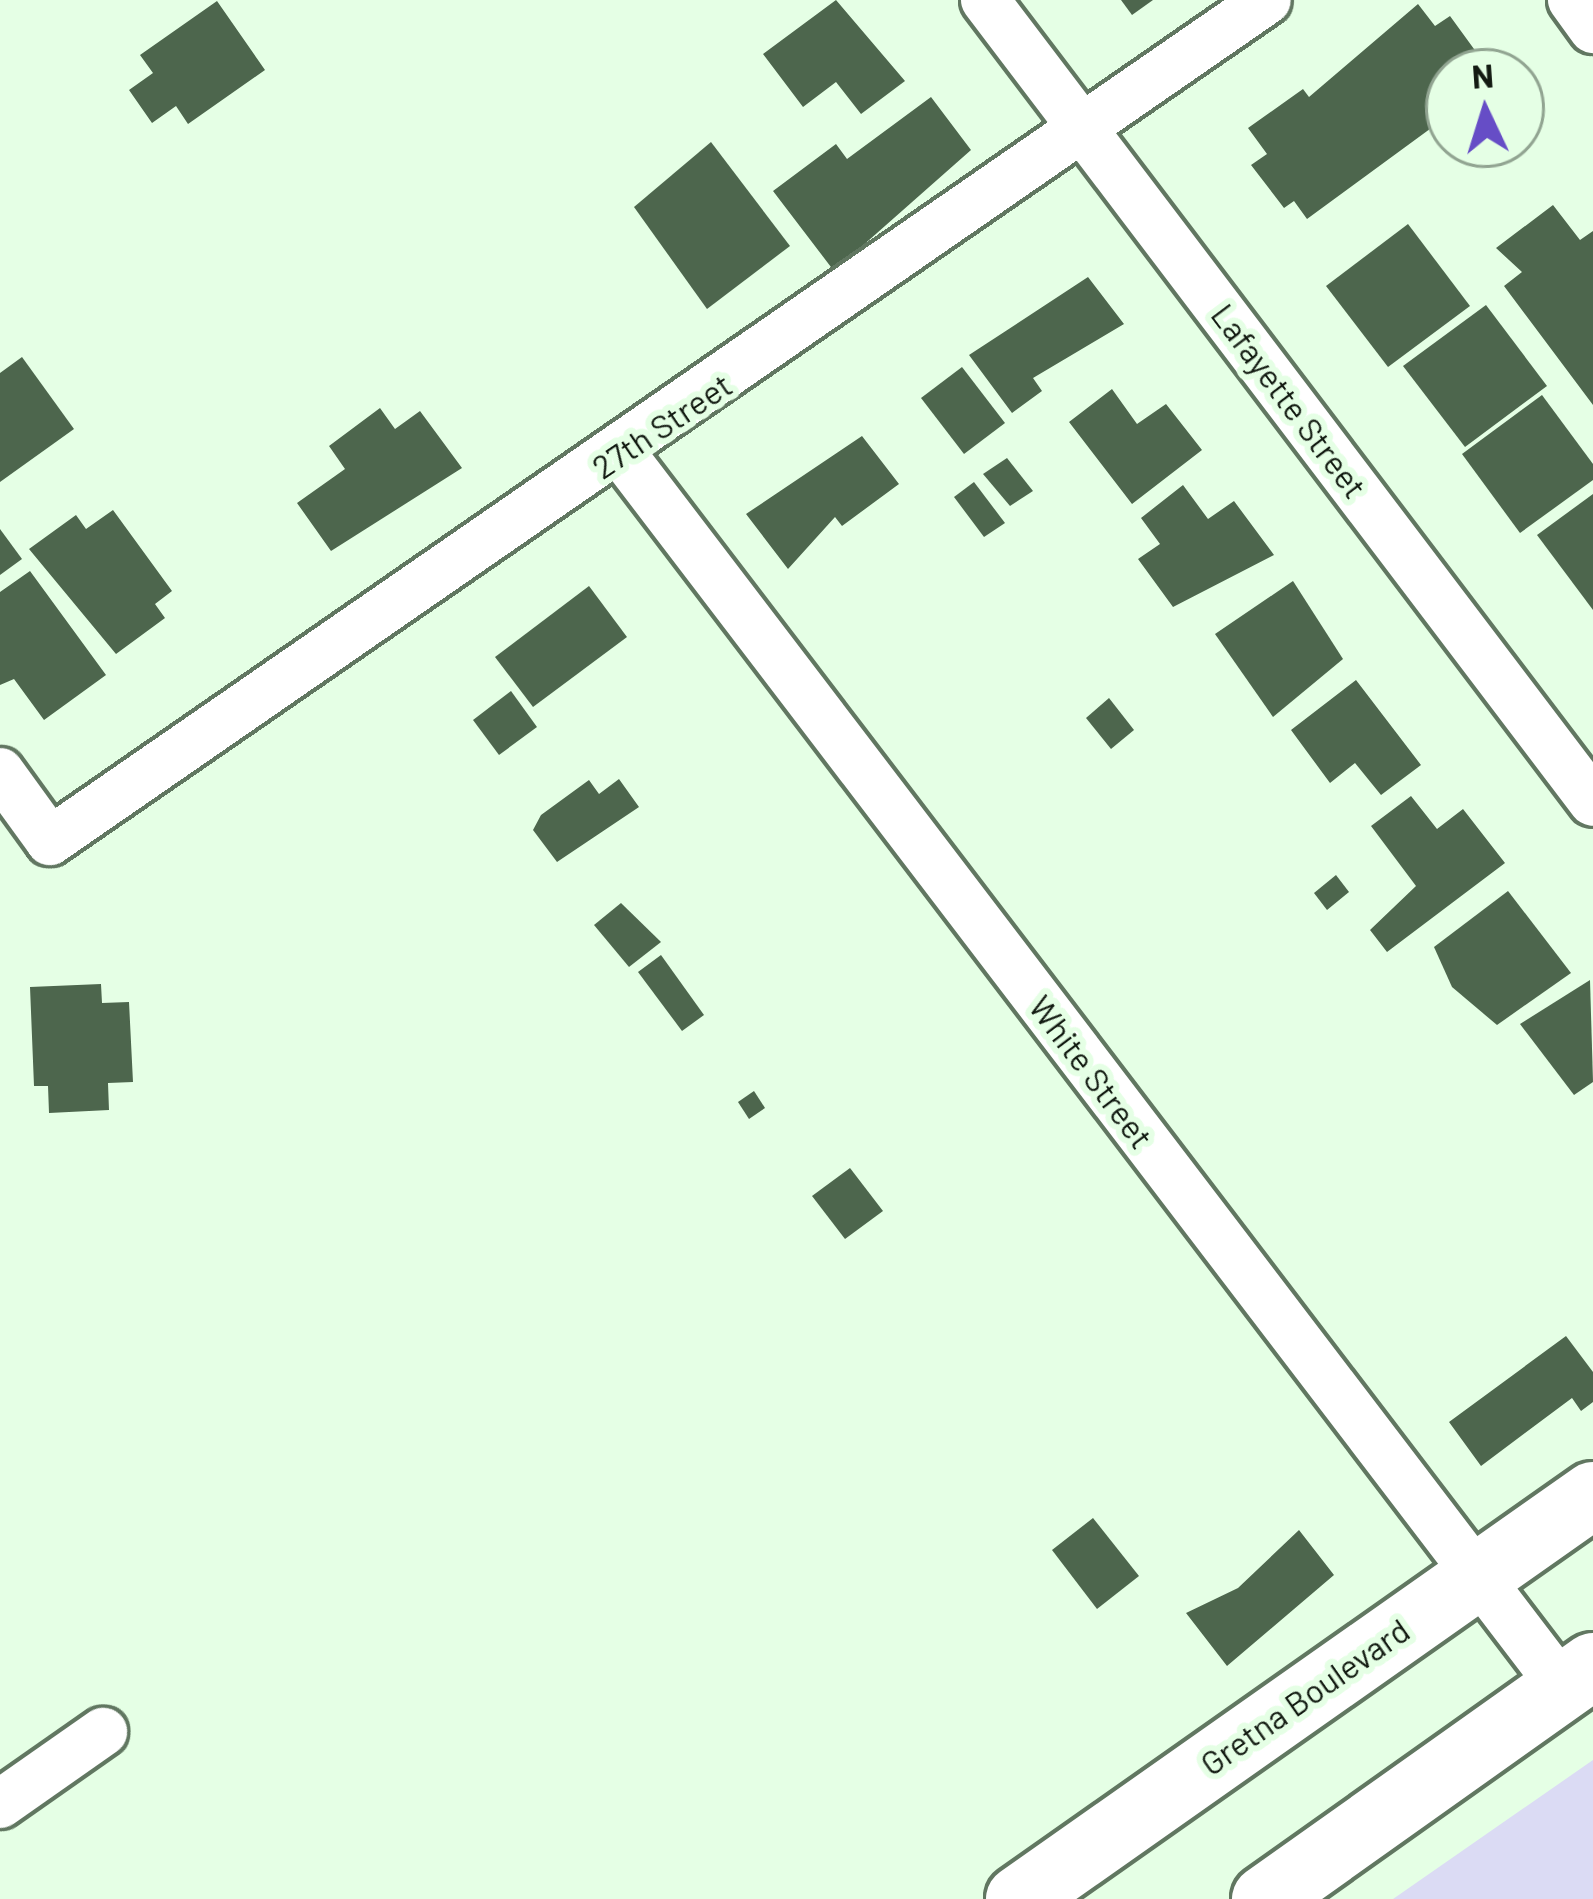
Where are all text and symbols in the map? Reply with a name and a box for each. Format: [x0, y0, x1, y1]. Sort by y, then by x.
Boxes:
north arrow [1425, 48, 1545, 168]
text: N [1470, 54, 1495, 96]
street label: Lafayette Street [1203, 296, 1375, 506]
street label: 27th Street [585, 365, 739, 487]
street label: White Street [1021, 988, 1161, 1156]
street label: Gretna Boulevard [1193, 1610, 1417, 1784]

